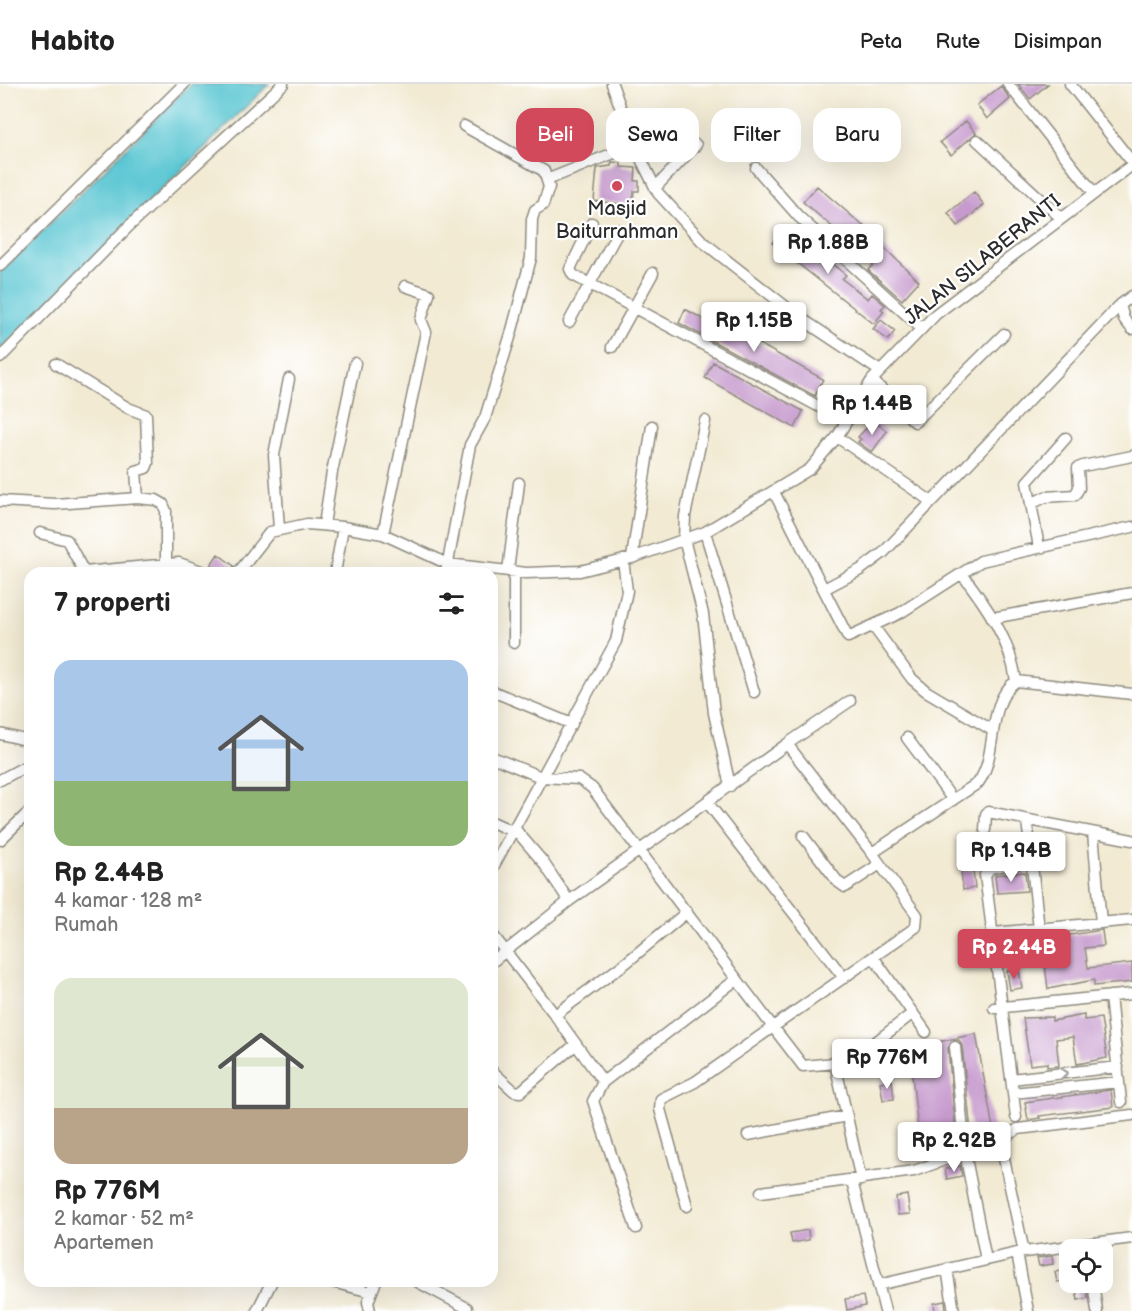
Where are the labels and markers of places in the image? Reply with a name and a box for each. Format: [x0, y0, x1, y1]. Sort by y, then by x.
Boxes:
marker: Masjid Baiturrahman [610, 179, 624, 193]
place label: Masjid Baiturrahman [556, 197, 678, 244]
pin: Rp 1.88B [766, 224, 890, 275]
pin: Rp 1.15B [692, 302, 816, 353]
pin: Rp 1.44B [810, 385, 934, 436]
pin: Rp 1.94B [949, 832, 1073, 883]
pin: Rp 2.44B [952, 929, 1076, 980]
pin: Rp 776M [832, 1039, 942, 1090]
pin: Rp 2.92B [892, 1122, 1016, 1173]

